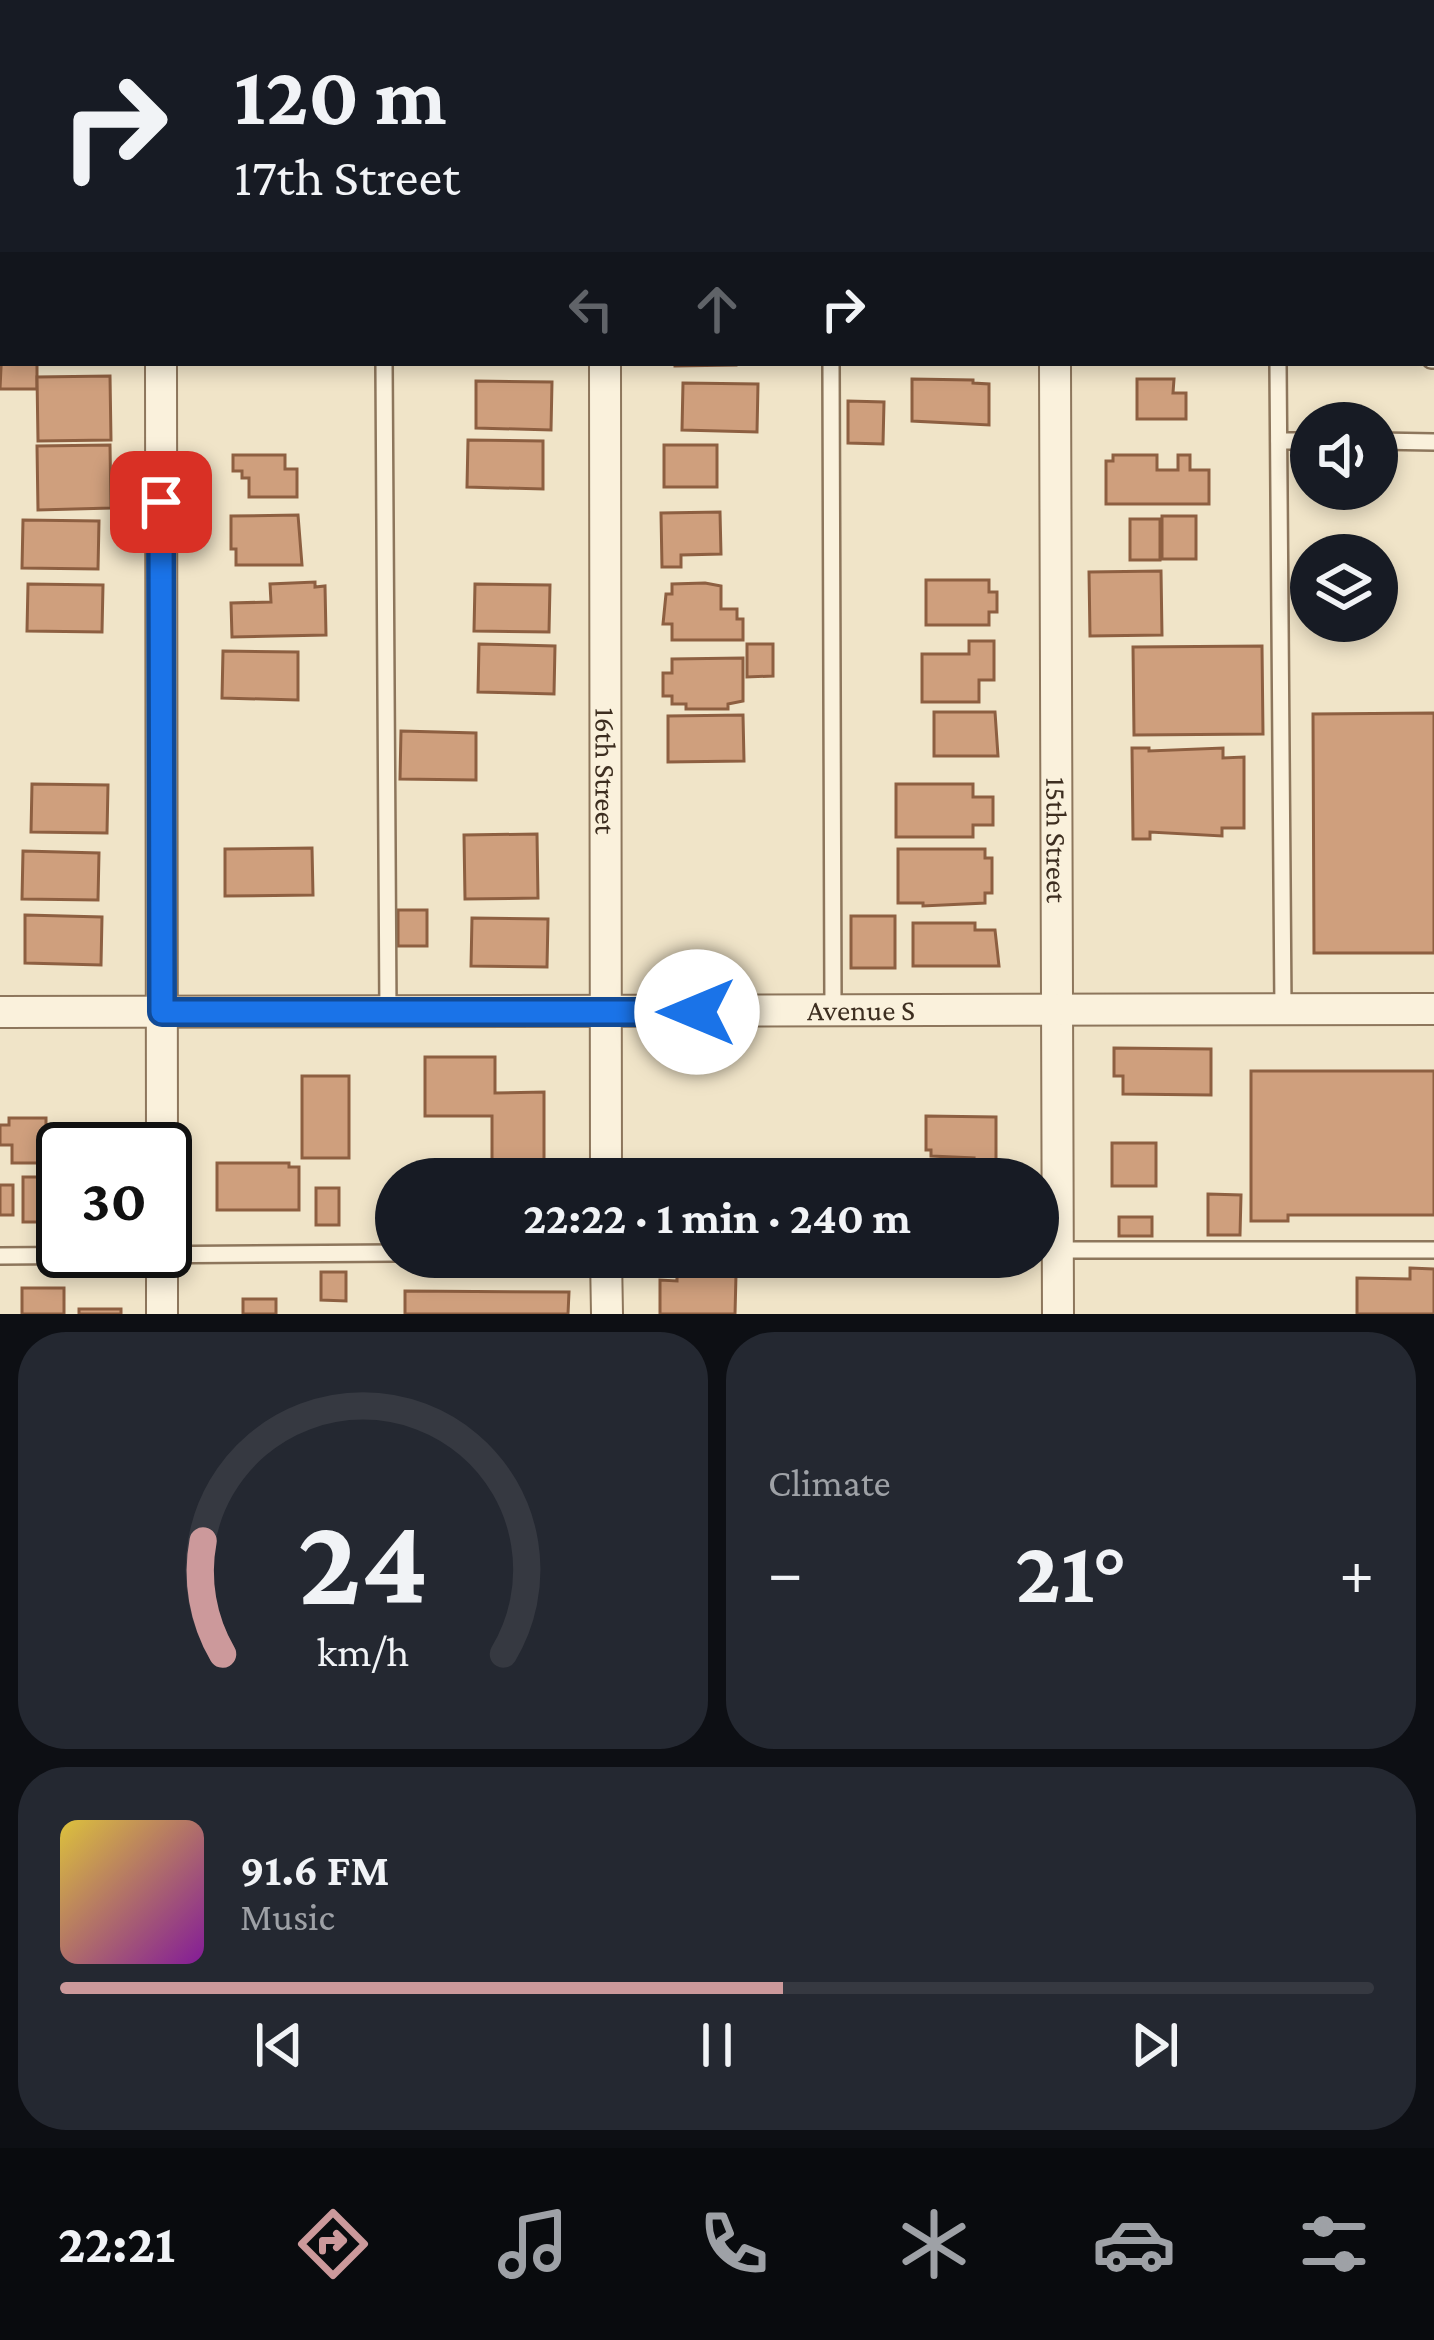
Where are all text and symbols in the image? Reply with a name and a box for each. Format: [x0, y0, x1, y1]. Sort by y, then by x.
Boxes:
icon: right [36, 48, 192, 204]
text: 120 m [234, 49, 447, 142]
text: 17th Street [234, 147, 460, 207]
icon: left [558, 276, 624, 342]
icon: ahead [684, 276, 750, 342]
icon: right [810, 276, 876, 342]
map controls [1290, 402, 1398, 642]
button: sound [1290, 402, 1398, 510]
pin [110, 451, 212, 553]
icon: arrive [128, 469, 194, 535]
button: layers [1290, 534, 1398, 642]
street label: 16th Street [589, 707, 623, 836]
street label: 15th Street [1040, 777, 1074, 904]
position arrow [634, 949, 760, 1075]
street label: Avenue S [807, 993, 915, 1026]
speed limit sign: 30 [36, 1122, 192, 1278]
text: 22:22 · 1 min · 240 m [523, 1193, 911, 1243]
text: Climate [768, 1461, 891, 1504]
text: 24 [298, 1491, 428, 1630]
text: 21° [1015, 1521, 1127, 1621]
text: − [768, 1535, 803, 1608]
text: + [1339, 1535, 1374, 1608]
text: km/h [317, 1627, 409, 1674]
text: 91.6 FM [240, 1845, 390, 1895]
text: Music [240, 1895, 335, 1938]
icon: previous [246, 2012, 312, 2078]
icon: pause [684, 2012, 750, 2078]
icon: next [1122, 2012, 1188, 2078]
icon: directions [291, 2202, 375, 2286]
icon: music [491, 2202, 575, 2286]
icon: phone [692, 2202, 776, 2286]
icon: climate [892, 2202, 976, 2286]
icon: car [1092, 2202, 1176, 2286]
icon: filters [1292, 2202, 1376, 2286]
text: 22:21 [58, 2214, 175, 2274]

